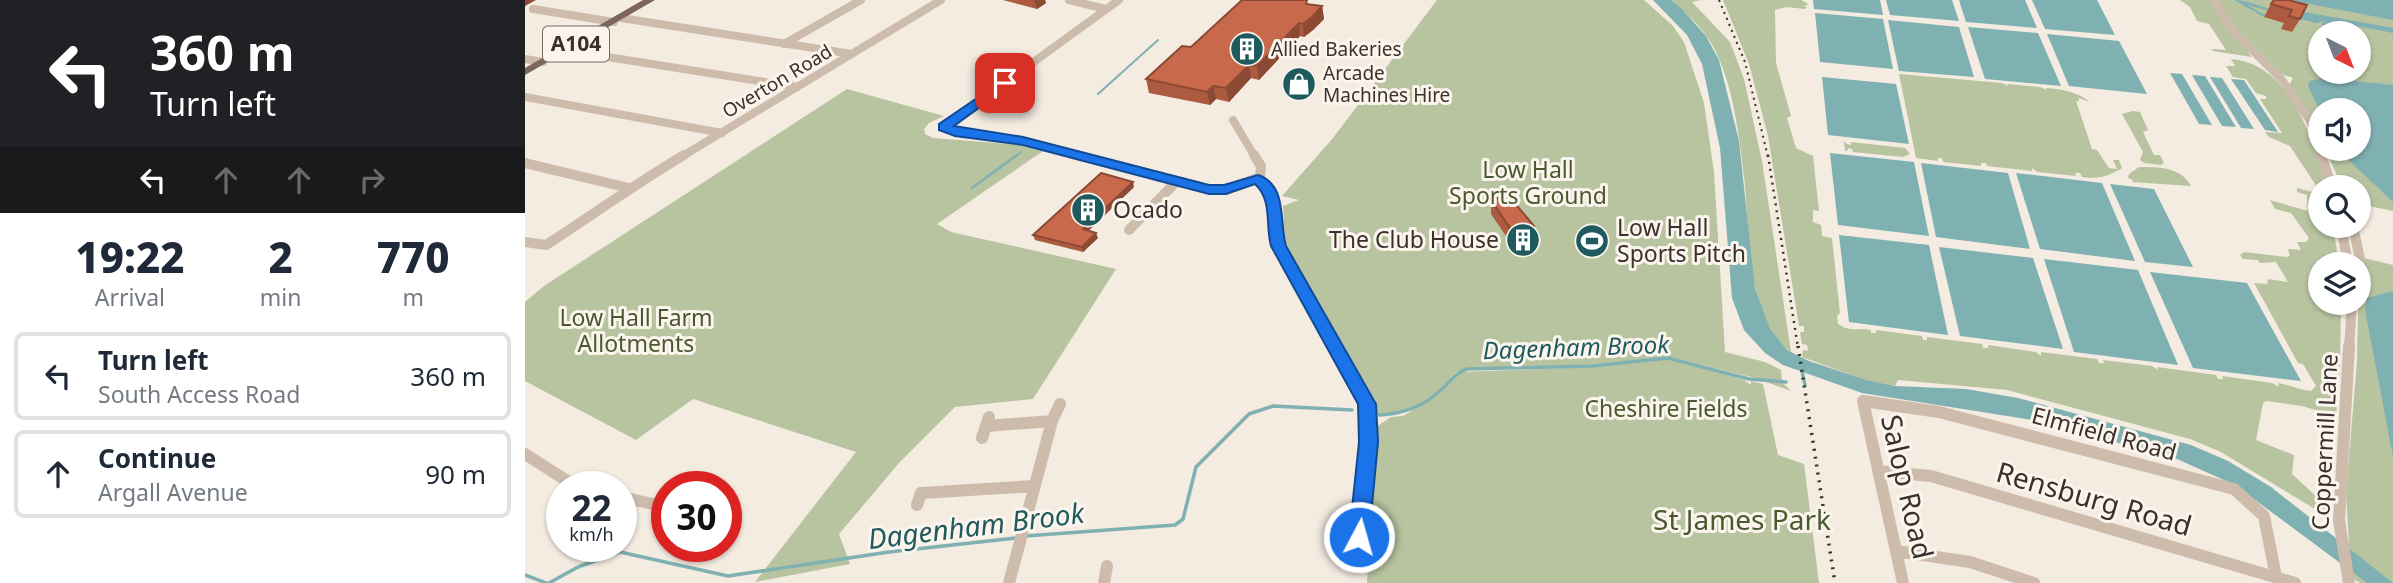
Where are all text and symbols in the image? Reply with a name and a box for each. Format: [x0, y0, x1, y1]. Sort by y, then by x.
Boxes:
text: 360 m [150, 19, 295, 85]
north arrow [2308, 21, 2371, 84]
map controls [2308, 21, 2371, 315]
road number: A104 [543, 26, 609, 61]
icon: left [35, 28, 126, 119]
building icon: Allied Bakeries [1228, 30, 1266, 68]
place label: Allied Bakeries [1271, 36, 1402, 62]
street label: Overton Road [717, 38, 837, 124]
pin [975, 53, 1035, 113]
place label: Arcade Machines Hire [1323, 60, 1450, 108]
icon: arrive [986, 64, 1024, 102]
shop icon: Arcade Machines Hire [1280, 65, 1318, 103]
text: Turn left [150, 82, 276, 125]
button: sound [2308, 98, 2371, 161]
park label: Low Hall Sports Ground [1449, 153, 1607, 211]
icon: left [134, 161, 172, 199]
icon: ahead [207, 161, 245, 199]
icon: ahead [280, 161, 318, 199]
icon: right [353, 161, 391, 199]
button: search [2308, 175, 2371, 238]
building icon: Ocado [1069, 191, 1107, 229]
place label: Ocado [1113, 193, 1183, 225]
place label: Low Hall Sports Pitch [1617, 211, 1746, 269]
building icon: The Club House [1504, 221, 1542, 259]
sports icon: Low Hall Sports Pitch [1573, 222, 1611, 260]
place label: The Club House [1329, 223, 1499, 255]
text: 19:22 [75, 228, 184, 285]
text: 2 [268, 228, 293, 285]
text: 770 [377, 228, 450, 285]
button: layers [2308, 252, 2371, 315]
text: Arrival [95, 281, 165, 313]
text: min [260, 281, 301, 313]
text: m [402, 281, 424, 313]
park label: Low Hall Farm Allotments [559, 301, 713, 359]
water label: Dagenham Brook [1482, 327, 1671, 366]
text: Turn left [98, 342, 209, 378]
street label: Coppermill Lane [2303, 353, 2345, 531]
icon: left [39, 357, 77, 395]
text: 360 m [410, 358, 486, 394]
text: South Access Road [98, 378, 300, 410]
park label: Cheshire Fields [1585, 392, 1747, 424]
street label: Elmfield Road [2028, 398, 2180, 468]
street label: Salop Road [1873, 411, 1943, 563]
text: Continue [98, 440, 216, 476]
street label: Rensburg Road [1992, 452, 2196, 544]
icon: ahead [39, 455, 77, 493]
text: 90 m [425, 456, 486, 492]
speed limit sign: 30 [651, 471, 742, 562]
text: Argall Avenue [98, 476, 248, 508]
text: 22 [571, 484, 612, 531]
water label: Dagenham Brook [866, 493, 1087, 557]
position arrow [1322, 500, 1396, 574]
park label: St James Park [1653, 500, 1831, 538]
text: km/h [569, 522, 614, 546]

